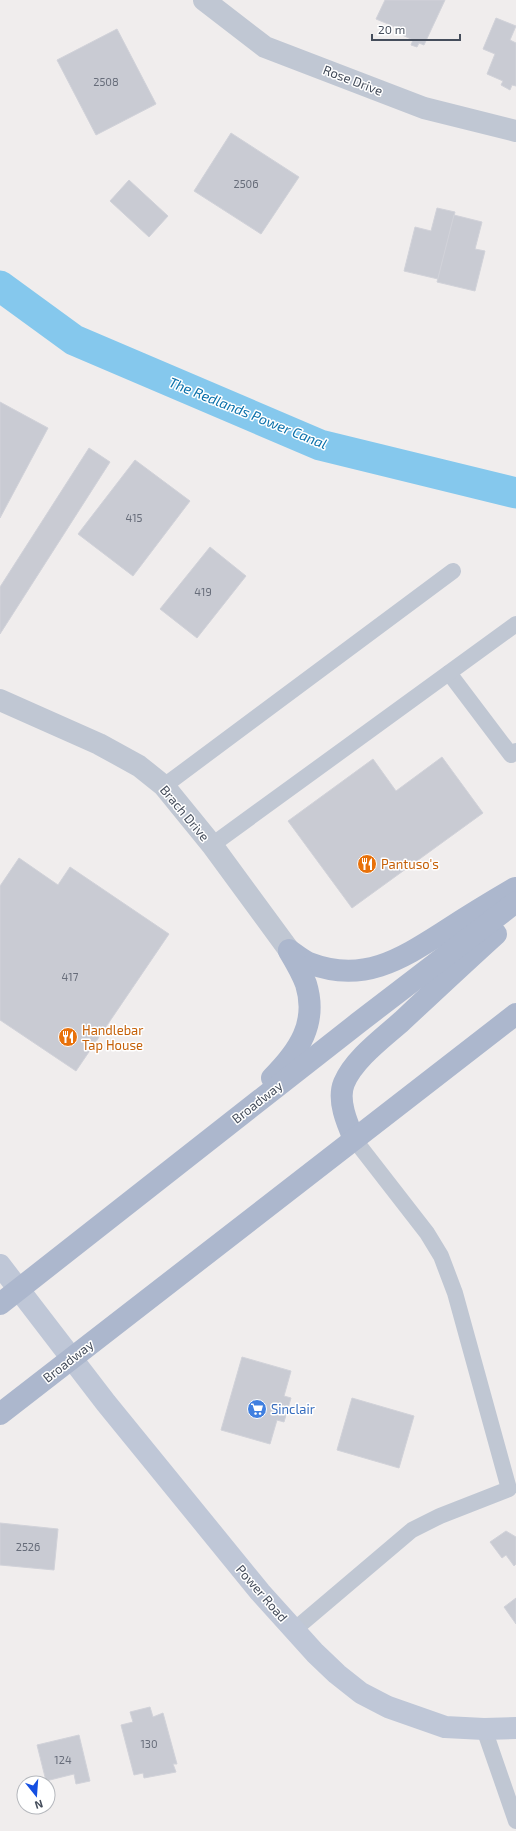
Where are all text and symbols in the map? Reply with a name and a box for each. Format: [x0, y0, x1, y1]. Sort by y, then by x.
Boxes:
scale bar [372, 16, 460, 42]
text: 20 m [378, 22, 405, 36]
street label: Rose Drive [321, 61, 385, 99]
house number: 2508 [93, 75, 119, 88]
house number: 2506 [233, 177, 259, 190]
water label: The Redlands Power Canal [167, 373, 330, 452]
house number: 415 [125, 511, 143, 524]
house number: 419 [194, 585, 212, 598]
street label: Brach Drive [157, 782, 213, 844]
restaurant icon: Pantuso's [356, 853, 378, 875]
place label: Pantuso's [381, 856, 439, 872]
house number: 417 [62, 970, 79, 983]
place label: Handlebar Tap House [82, 1022, 143, 1053]
restaurant icon: Handlebar Tap House [57, 1026, 79, 1048]
street label: Broadway [229, 1077, 286, 1127]
street label: Broadway [40, 1336, 97, 1386]
supermarket icon: Sinclair [246, 1398, 268, 1420]
place label: Sinclair [271, 1401, 315, 1417]
house number: 2526 [16, 1540, 40, 1553]
street label: Power Road [233, 1561, 291, 1625]
house number: 130 [140, 1737, 158, 1750]
house number: 124 [54, 1753, 72, 1766]
north arrow [16, 1775, 56, 1815]
text: N [33, 1798, 45, 1812]

